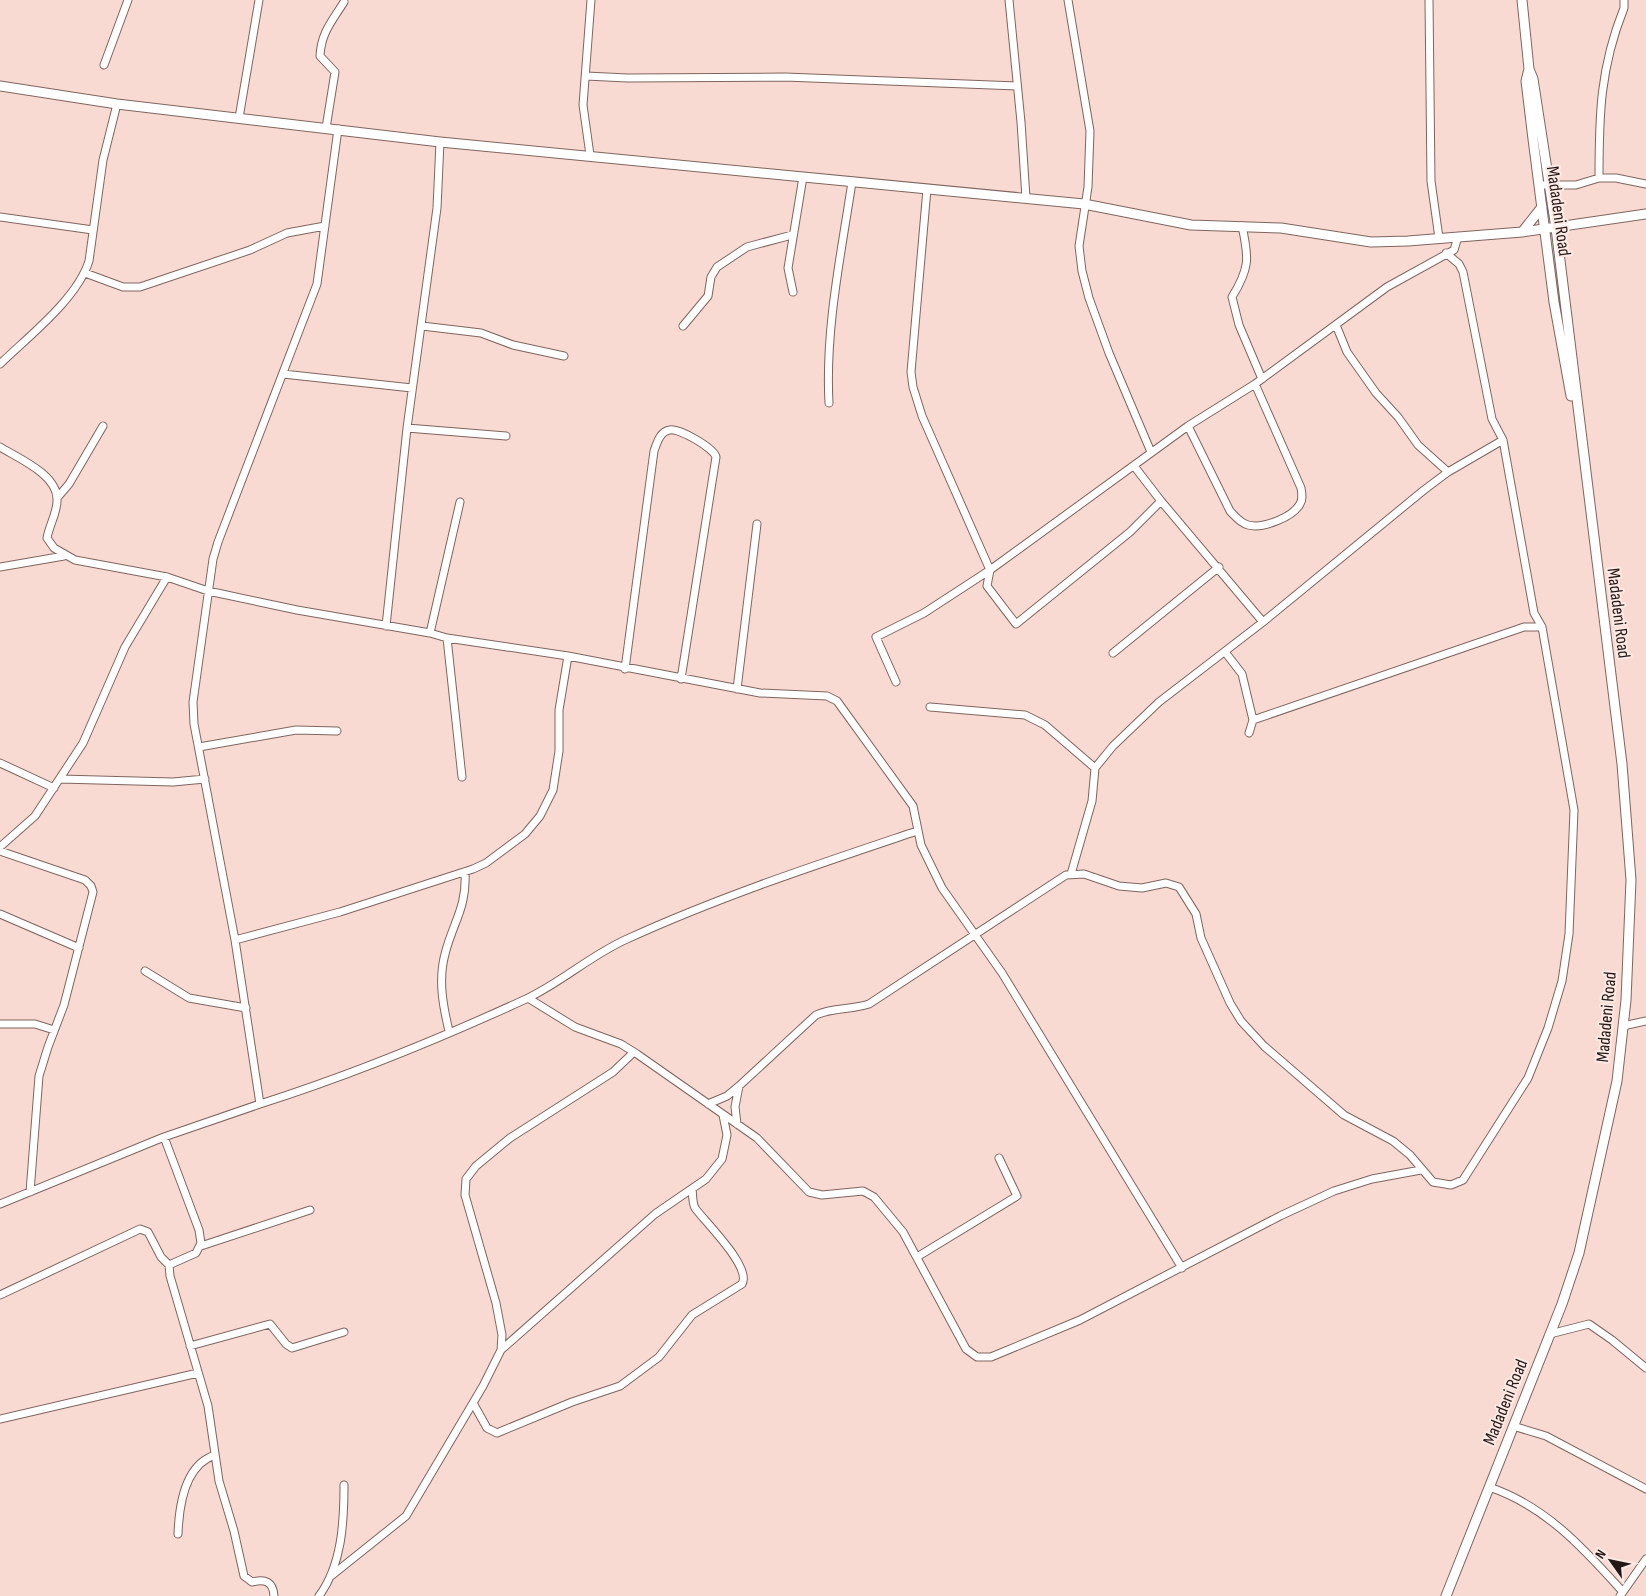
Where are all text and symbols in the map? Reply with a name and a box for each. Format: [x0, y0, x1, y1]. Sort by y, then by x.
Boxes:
street label: Madadeni Road [1542, 165, 1575, 257]
street label: Madadeni Road [1603, 567, 1634, 659]
street label: Madadeni Road [1592, 971, 1621, 1063]
street label: Madadeni Road [1479, 1356, 1532, 1448]
north arrow [1586, 1536, 1636, 1586]
text: N [1591, 1546, 1610, 1562]

